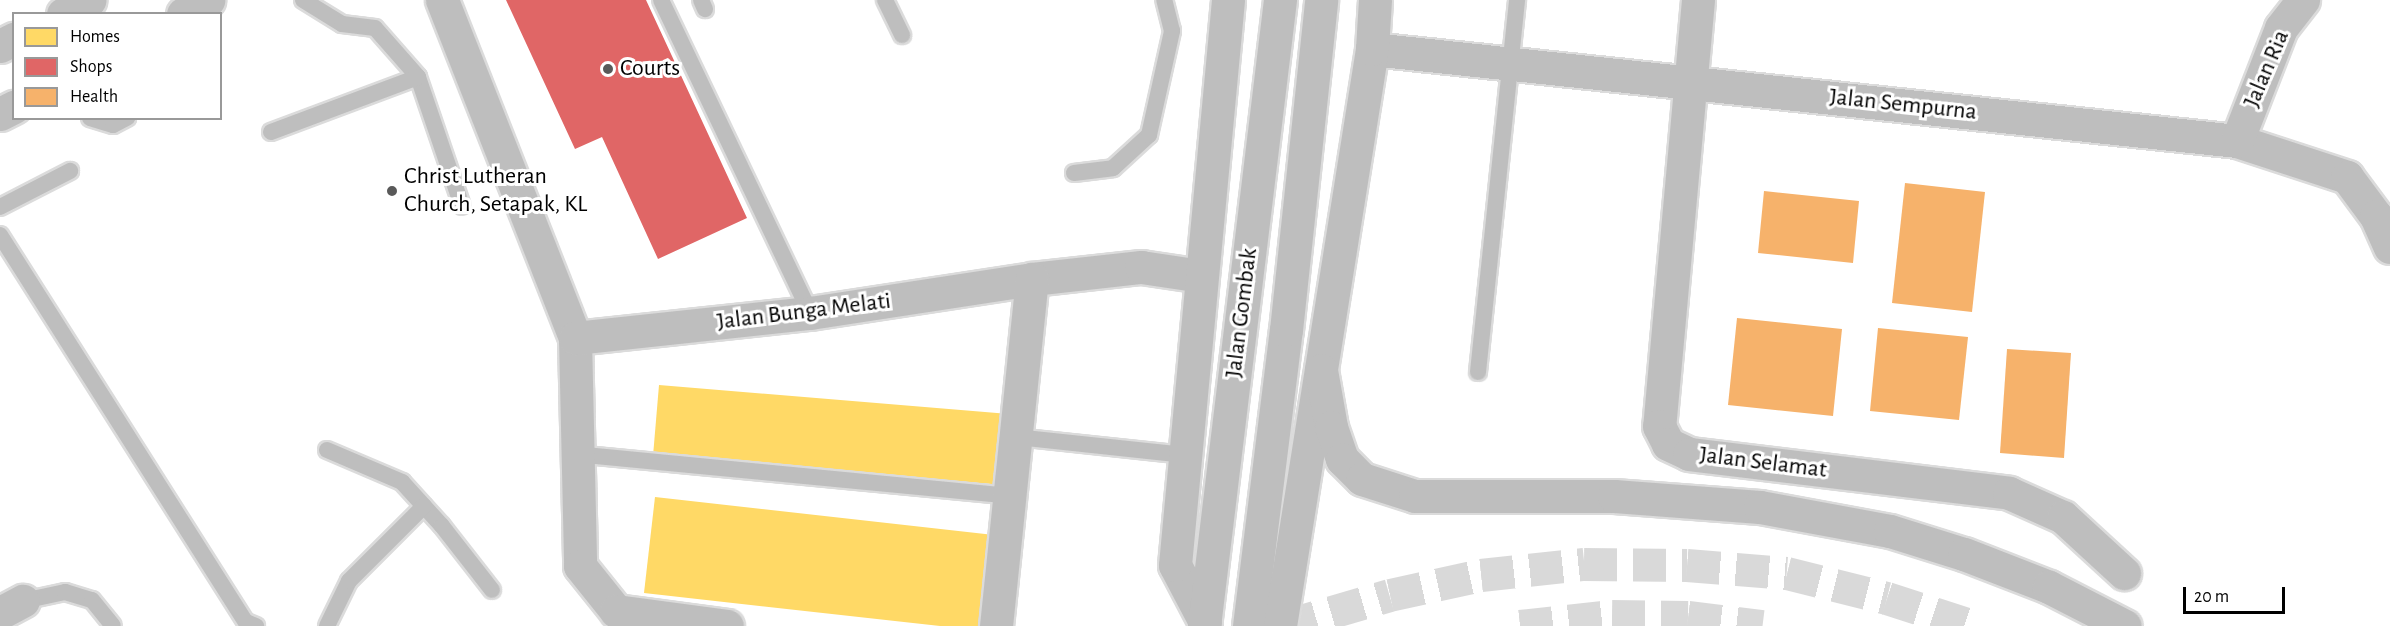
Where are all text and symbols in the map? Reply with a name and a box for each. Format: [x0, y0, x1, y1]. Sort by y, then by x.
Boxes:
legend [12, 12, 222, 120]
street label: Jalan Ria [2238, 26, 2296, 112]
text: Homes [70, 28, 120, 46]
place label: Courts [620, 55, 680, 83]
text: Shops [70, 58, 112, 76]
marker: Courts [601, 62, 615, 76]
street label: Jalan Sempurna [1828, 83, 1978, 127]
text: Health [70, 88, 118, 106]
place label: Christ Lutheran Church, Setapak, KL [404, 163, 587, 219]
marker: Christ Lutheran Church, Setapak, KL [385, 184, 399, 198]
street label: Jalan Gombak [1220, 247, 1264, 379]
street label: Jalan Bunga Melati [715, 287, 893, 337]
street label: Jalan Selamat [1698, 441, 1828, 485]
scale bar [2186, 575, 2288, 613]
text: 20 m [2194, 588, 2229, 606]

